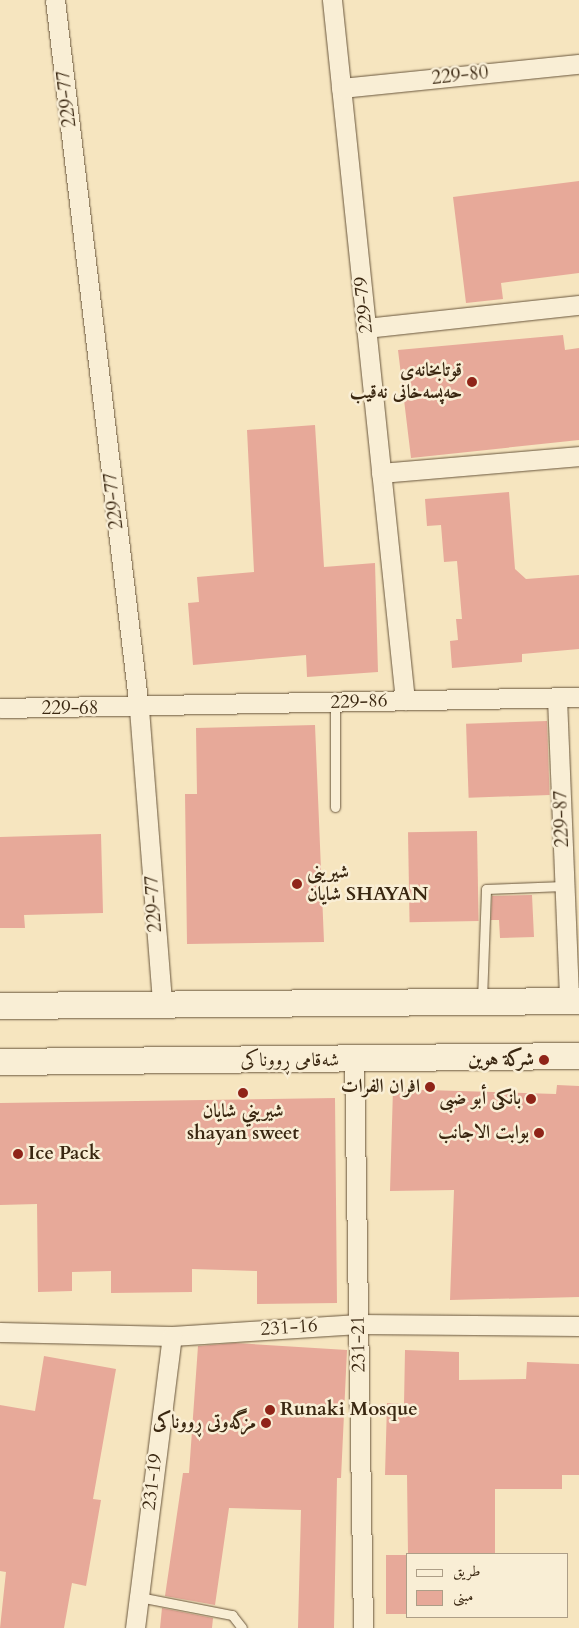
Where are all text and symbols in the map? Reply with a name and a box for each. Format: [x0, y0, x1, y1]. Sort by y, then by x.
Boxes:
street label: 229-80 [430, 62, 490, 90]
street label: 229-77 [52, 69, 82, 129]
street label: 229-79 [350, 275, 378, 335]
place label: قوتابخانەی حەپسەخانی نەقیب [350, 360, 462, 404]
marker: قوتابخانەی حەپسەخانی نەقیب [466, 376, 478, 388]
street label: 229-77 [99, 471, 129, 531]
street label: 229-86 [330, 690, 388, 714]
street label: 229-68 [41, 698, 99, 720]
street label: 229-87 [550, 790, 574, 848]
place label: شيرينى شايان SHAYAN [307, 862, 428, 906]
street label: 229-77 [141, 875, 167, 933]
marker: شيرينى شايان SHAYAN [291, 878, 303, 890]
place label: شركة هوين [468, 1049, 534, 1071]
street label: شەقامی ڕووناکی [241, 1050, 339, 1072]
marker: شركة هوين [538, 1054, 550, 1066]
place label: افران الفرات [341, 1076, 420, 1098]
marker: افران الفرات [424, 1081, 436, 1093]
marker: شيريني شايان shayan sweet [237, 1087, 249, 1099]
place label: بانكى أبو ضبى [439, 1088, 521, 1110]
marker: بانكى أبو ضبى [525, 1093, 537, 1105]
place label: شيريني شايان shayan sweet [187, 1101, 299, 1145]
place label: بوابت الاجانب [438, 1122, 529, 1144]
marker: بوابت الاجانب [533, 1127, 545, 1139]
place label: Ice Pack [28, 1143, 101, 1165]
marker: Ice Pack [12, 1148, 24, 1160]
street label: 231-16 [260, 1315, 318, 1341]
street label: 231-21 [347, 1315, 371, 1373]
place label: Runaki Mosque [280, 1399, 418, 1421]
marker: Runaki Mosque [264, 1404, 276, 1416]
place label: مزگەوتی ڕووناکی [153, 1412, 256, 1434]
marker: مزگەوتی ڕووناکی [260, 1417, 272, 1429]
street label: 231-19 [138, 1452, 168, 1512]
legend [406, 1553, 569, 1618]
text: طريق [453, 1561, 480, 1581]
text: مبنى [453, 1586, 473, 1606]

